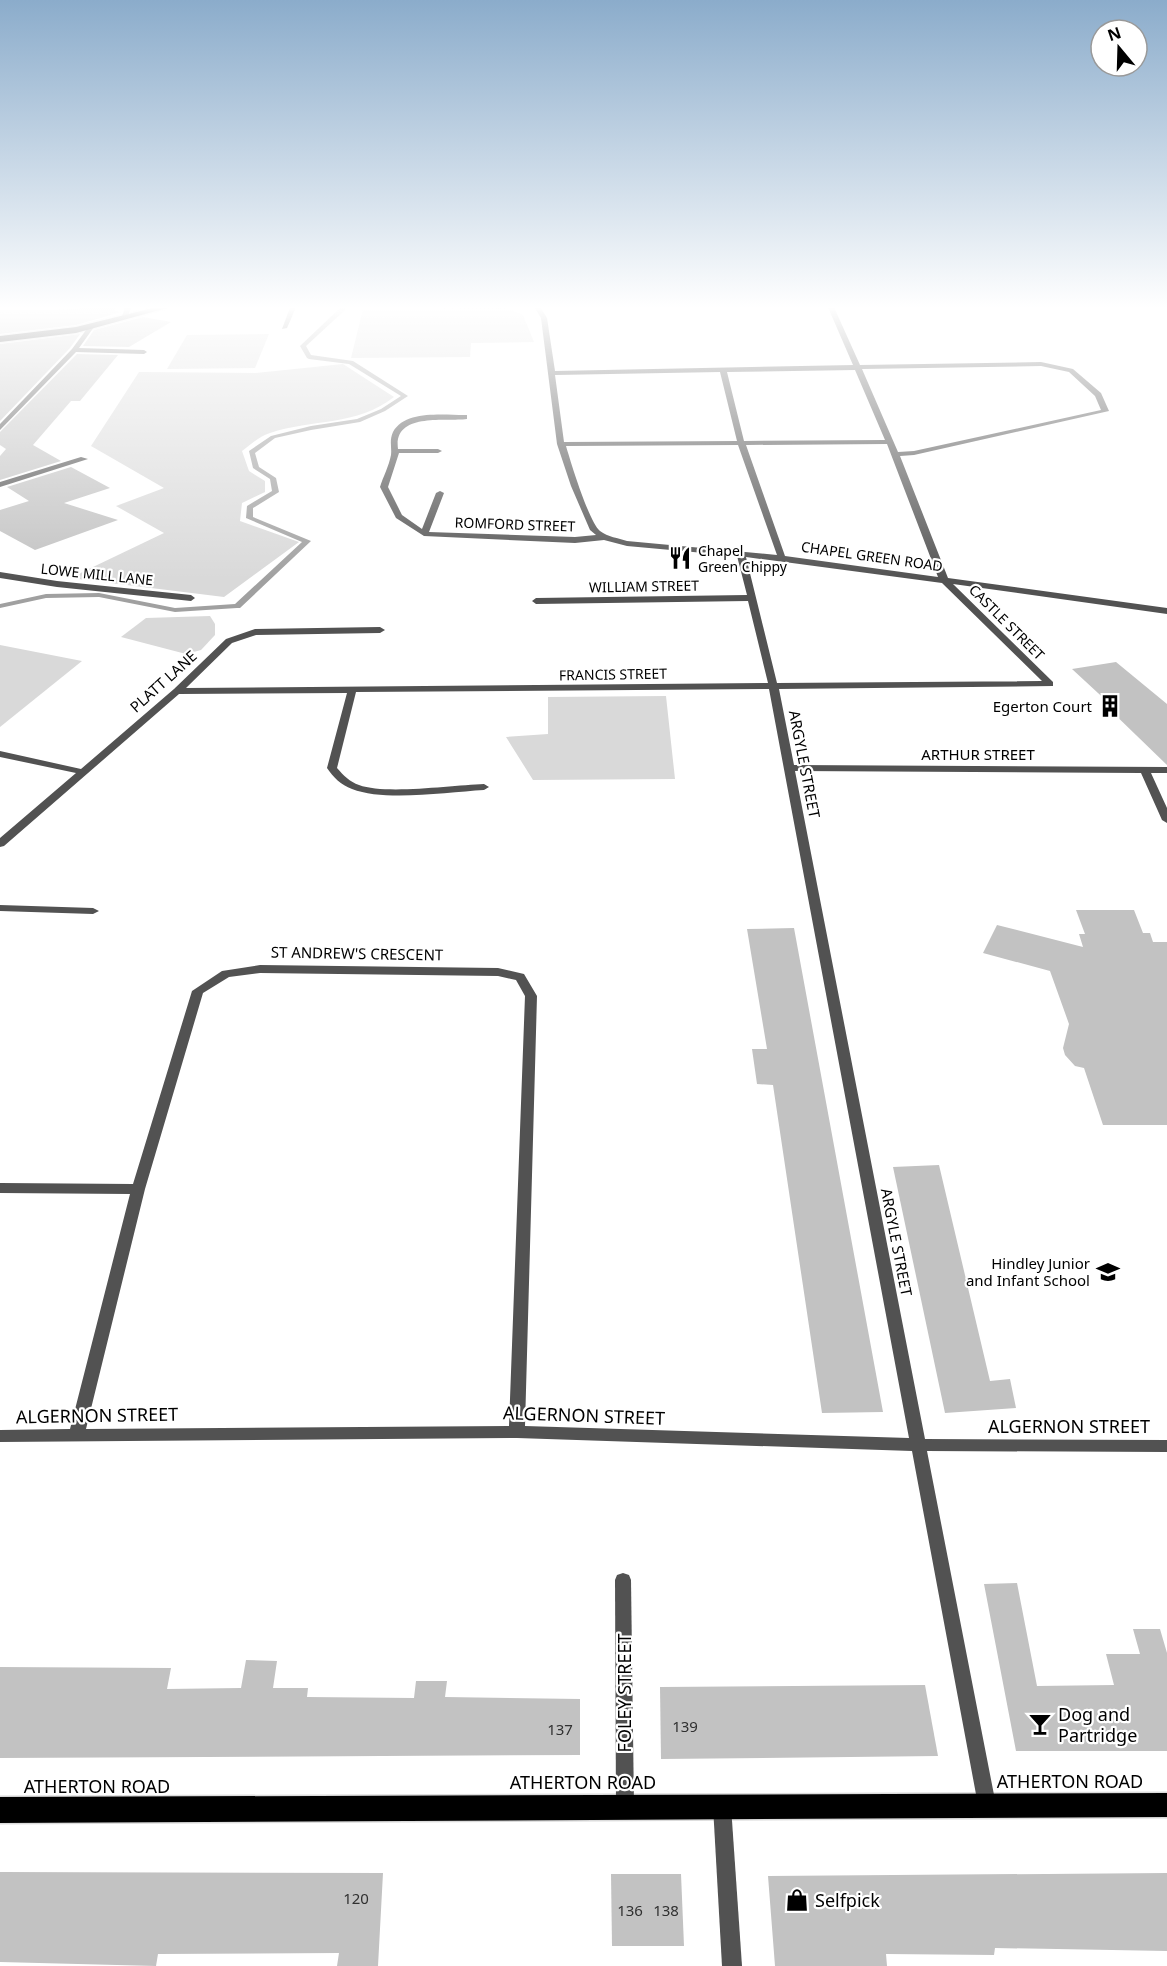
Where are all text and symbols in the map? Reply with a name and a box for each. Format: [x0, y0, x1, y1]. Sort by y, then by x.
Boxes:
north arrow [1089, 18, 1149, 78]
text: N [1104, 21, 1124, 46]
street label: ROMFORD STREET [454, 512, 576, 536]
street label: CHAPEL GREEN ROAD [800, 537, 944, 575]
place label: Chapel Green Chippy [698, 541, 788, 576]
restaurant icon: Chapel Green Chippy [667, 545, 693, 571]
street label: LOWE MILL LANE [40, 559, 154, 589]
street label: WILLIAM STREET [589, 576, 699, 596]
street label: CASTLE STREET [965, 580, 1049, 664]
street label: PLATT LANE [125, 646, 201, 716]
street label: FRANCIS STREET [559, 664, 667, 684]
building icon: Egerton Court [1097, 693, 1123, 719]
place label: Egerton Court [993, 696, 1093, 716]
street label: ARGYLE STREET [785, 708, 825, 820]
street label: ARTHUR STREET [921, 744, 1035, 764]
street label: ST ANDREW'S CRESCENT [271, 941, 444, 965]
street label: ARGYLE STREET [877, 1186, 917, 1298]
place label: Hindley Junior and Infant School [966, 1253, 1090, 1290]
school or university icon: Hindley Junior and Infant School [1095, 1259, 1121, 1285]
street label: ALGERNON STREET [503, 1400, 665, 1430]
street label: ALGERNON STREET [16, 1402, 178, 1428]
street label: ALGERNON STREET [988, 1414, 1150, 1438]
street label: FOLEY STREET [612, 1634, 636, 1752]
place label: Dog and Partridge [1058, 1702, 1137, 1747]
bar icon: Dog and Partridge [1027, 1711, 1053, 1737]
house number: 139 [672, 1716, 698, 1736]
house number: 137 [547, 1719, 573, 1739]
street label: ATHERTON ROAD [997, 1769, 1143, 1793]
street label: ATHERTON ROAD [510, 1770, 656, 1794]
street label: ATHERTON ROAD [24, 1774, 170, 1798]
shop icon: Selfpick [784, 1887, 810, 1913]
house number: 120 [343, 1888, 369, 1908]
place label: Selfpick [815, 1888, 880, 1912]
house number: 136 [617, 1900, 643, 1920]
house number: 138 [653, 1900, 679, 1920]

